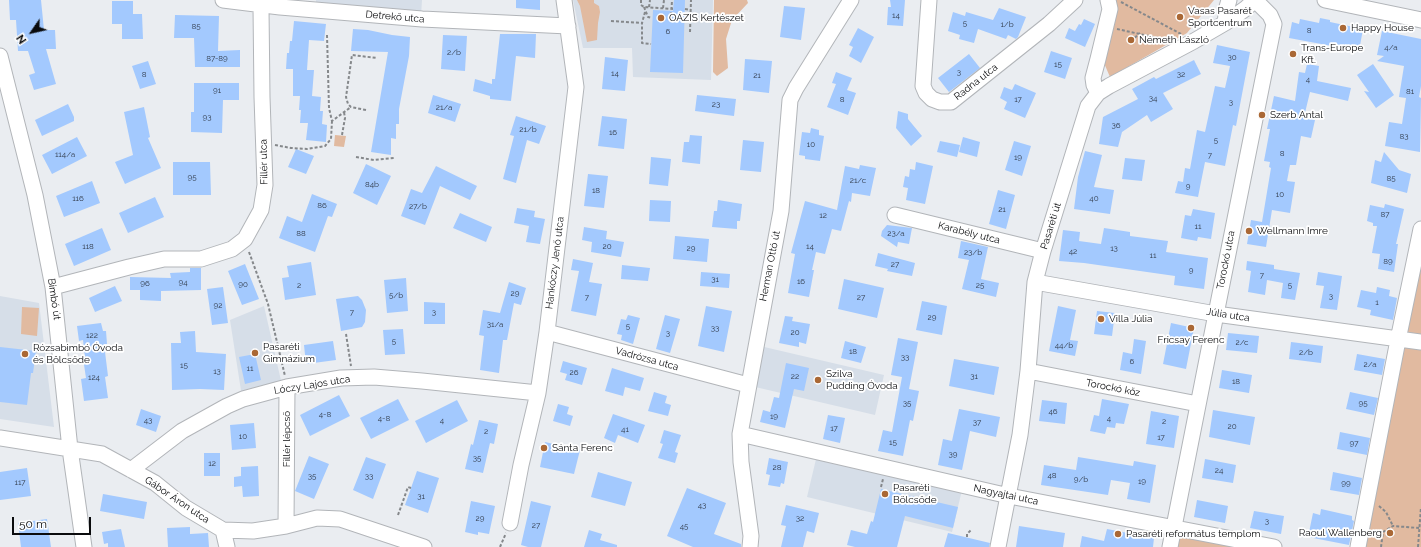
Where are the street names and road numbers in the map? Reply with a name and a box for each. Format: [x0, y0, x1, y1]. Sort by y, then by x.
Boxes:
street label: Detrekő utca [365, 8, 425, 26]
street label: Radna utca [952, 61, 1000, 103]
street label: Fillér utca [258, 139, 270, 185]
street label: Pasaréti út [1038, 201, 1064, 251]
street label: Hankóczy Jenő utca [543, 216, 567, 310]
street label: Karabély utca [937, 219, 1001, 247]
street label: Herman Ottó út [757, 230, 783, 302]
street label: Torockó utca [1214, 230, 1238, 290]
street label: Bimbó út [45, 277, 63, 321]
street label: Júlia utca [1205, 306, 1251, 324]
street label: Vadrózsa utca [614, 345, 680, 373]
street label: Lóczy Lajos utca [273, 373, 351, 397]
street label: Torockó köz [1085, 377, 1141, 399]
street label: Fillér lépcső [281, 411, 293, 467]
street label: Gábor Áron utca [142, 474, 212, 526]
street label: Nagyajtai utca [972, 482, 1040, 508]

